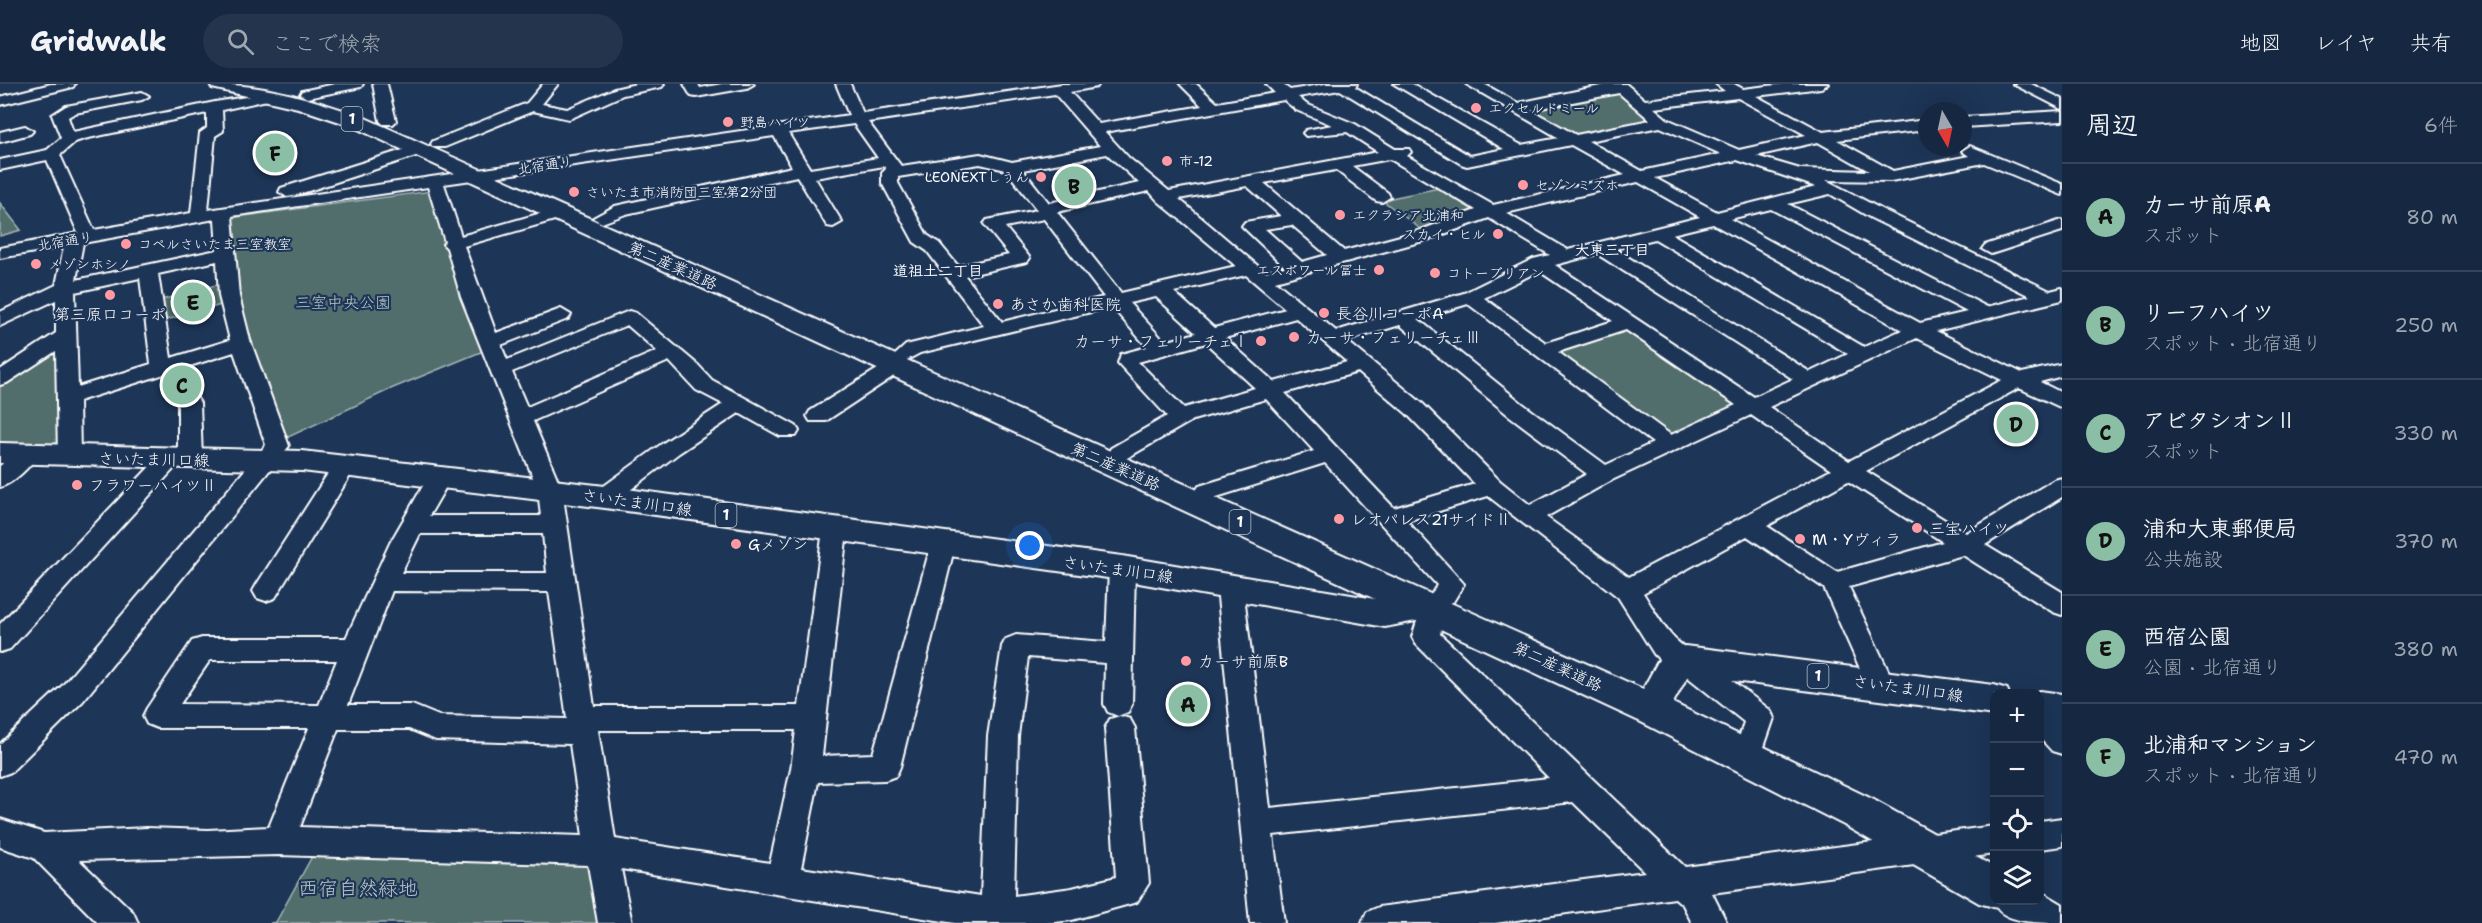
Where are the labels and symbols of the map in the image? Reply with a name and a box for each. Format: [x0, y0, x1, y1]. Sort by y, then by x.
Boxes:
place label: エクセルドミール [1488, 99, 1599, 117]
marker: エクセルドミール [1469, 101, 1483, 115]
north arrow [1918, 102, 1972, 156]
road number: 1 [342, 107, 362, 131]
place label: 野島ハイツ [740, 113, 810, 131]
marker: 野島ハイツ [721, 115, 735, 129]
pin: F [256, 130, 294, 176]
street label: 北宿通り [516, 152, 574, 178]
place label: 市-12 [1179, 152, 1213, 170]
marker: 市-12 [1160, 154, 1174, 168]
pin: B [1054, 164, 1094, 208]
place label: LEONEXTしうん [925, 168, 1029, 186]
marker: LEONEXTしうん [1034, 170, 1048, 184]
place label: セゾンミズホ [1535, 176, 1619, 194]
marker: セゾンミズホ [1516, 178, 1530, 192]
place label: さいたま市消防団三室第2分団 [586, 183, 777, 201]
marker: さいたま市消防団三室第2分団 [567, 185, 581, 199]
place label: エクラシア北浦和 [1352, 206, 1464, 224]
marker: エクラシア北浦和 [1333, 208, 1347, 222]
place label: スカイ・ヒル [1402, 225, 1486, 243]
street label: 北宿通り [36, 227, 94, 255]
marker: スカイ・ヒル [1491, 227, 1505, 241]
place label: コペルさいたま三室教室 [138, 235, 291, 253]
street label: 第二産業道路 [625, 236, 721, 295]
marker: コペルさいたま三室教室 [119, 237, 133, 251]
district label: 大東三丁目 [1574, 240, 1650, 260]
place label: メゾンホシノ [48, 255, 131, 273]
marker: メゾンホシノ [29, 257, 43, 271]
district label: 道祖土二丁目 [893, 261, 983, 281]
place label: エスポワール冨士 [1256, 261, 1367, 279]
marker: エスポワール冨士 [1372, 263, 1386, 277]
place label: コトーブリアン [1447, 264, 1544, 282]
marker: コトーブリアン [1428, 266, 1442, 280]
pin: E [174, 280, 212, 324]
marker: 第三原口コーポ [103, 288, 117, 302]
park label: 三室中央公園 [295, 292, 391, 313]
place label: あさか歯科医院 [1010, 294, 1121, 315]
marker: あさか歯科医院 [991, 297, 1005, 311]
place label: 長谷川コーポA [1336, 303, 1444, 324]
place label: 第三原口コーポ [54, 304, 166, 325]
marker: 長谷川コーポA [1317, 306, 1331, 320]
place label: カーサ・フェリーチェⅢ [1306, 327, 1481, 348]
marker: カーサ・フェリーチェⅢ [1287, 330, 1301, 344]
place label: カーサ・フェリーチェⅠ [1074, 331, 1249, 352]
marker: カーサ・フェリーチェⅠ [1254, 334, 1268, 348]
pin: C [162, 362, 201, 408]
pin: D [1996, 402, 2036, 446]
street label: 第二産業道路 [1068, 437, 1164, 496]
street label: さいたま川口線 [98, 448, 210, 471]
place label: フラワーハイツⅡ [89, 475, 217, 496]
marker: フラワーハイツⅡ [70, 478, 84, 492]
street label: さいたま川口線 [580, 484, 694, 521]
road number: 1 [716, 503, 736, 527]
place label: レオパレス21サイドⅡ [1351, 509, 1511, 530]
road number: 1 [1230, 510, 1250, 534]
marker: レオパレス21サイドⅡ [1332, 512, 1346, 526]
place label: 三宝ハイツ [1929, 518, 2009, 539]
marker: 三宝ハイツ [1910, 521, 1924, 535]
place label: M・Yヴィラ [1812, 529, 1901, 550]
your location [1015, 531, 1044, 560]
marker: M・Yヴィラ [1793, 532, 1807, 546]
place label: Gメゾン [748, 534, 808, 555]
marker: Gメゾン [729, 537, 743, 551]
street label: さいたま川口線 [1061, 551, 1175, 588]
street label: 第二産業道路 [1510, 637, 1606, 696]
place label: カーサ前原B [1198, 651, 1288, 672]
marker: カーサ前原B [1179, 654, 1193, 668]
road number: 1 [1808, 664, 1828, 688]
street label: さいたま川口線 [1851, 670, 1965, 707]
pin: A [1168, 682, 1208, 726]
park label: 西宿自然緑地 [298, 875, 418, 901]

